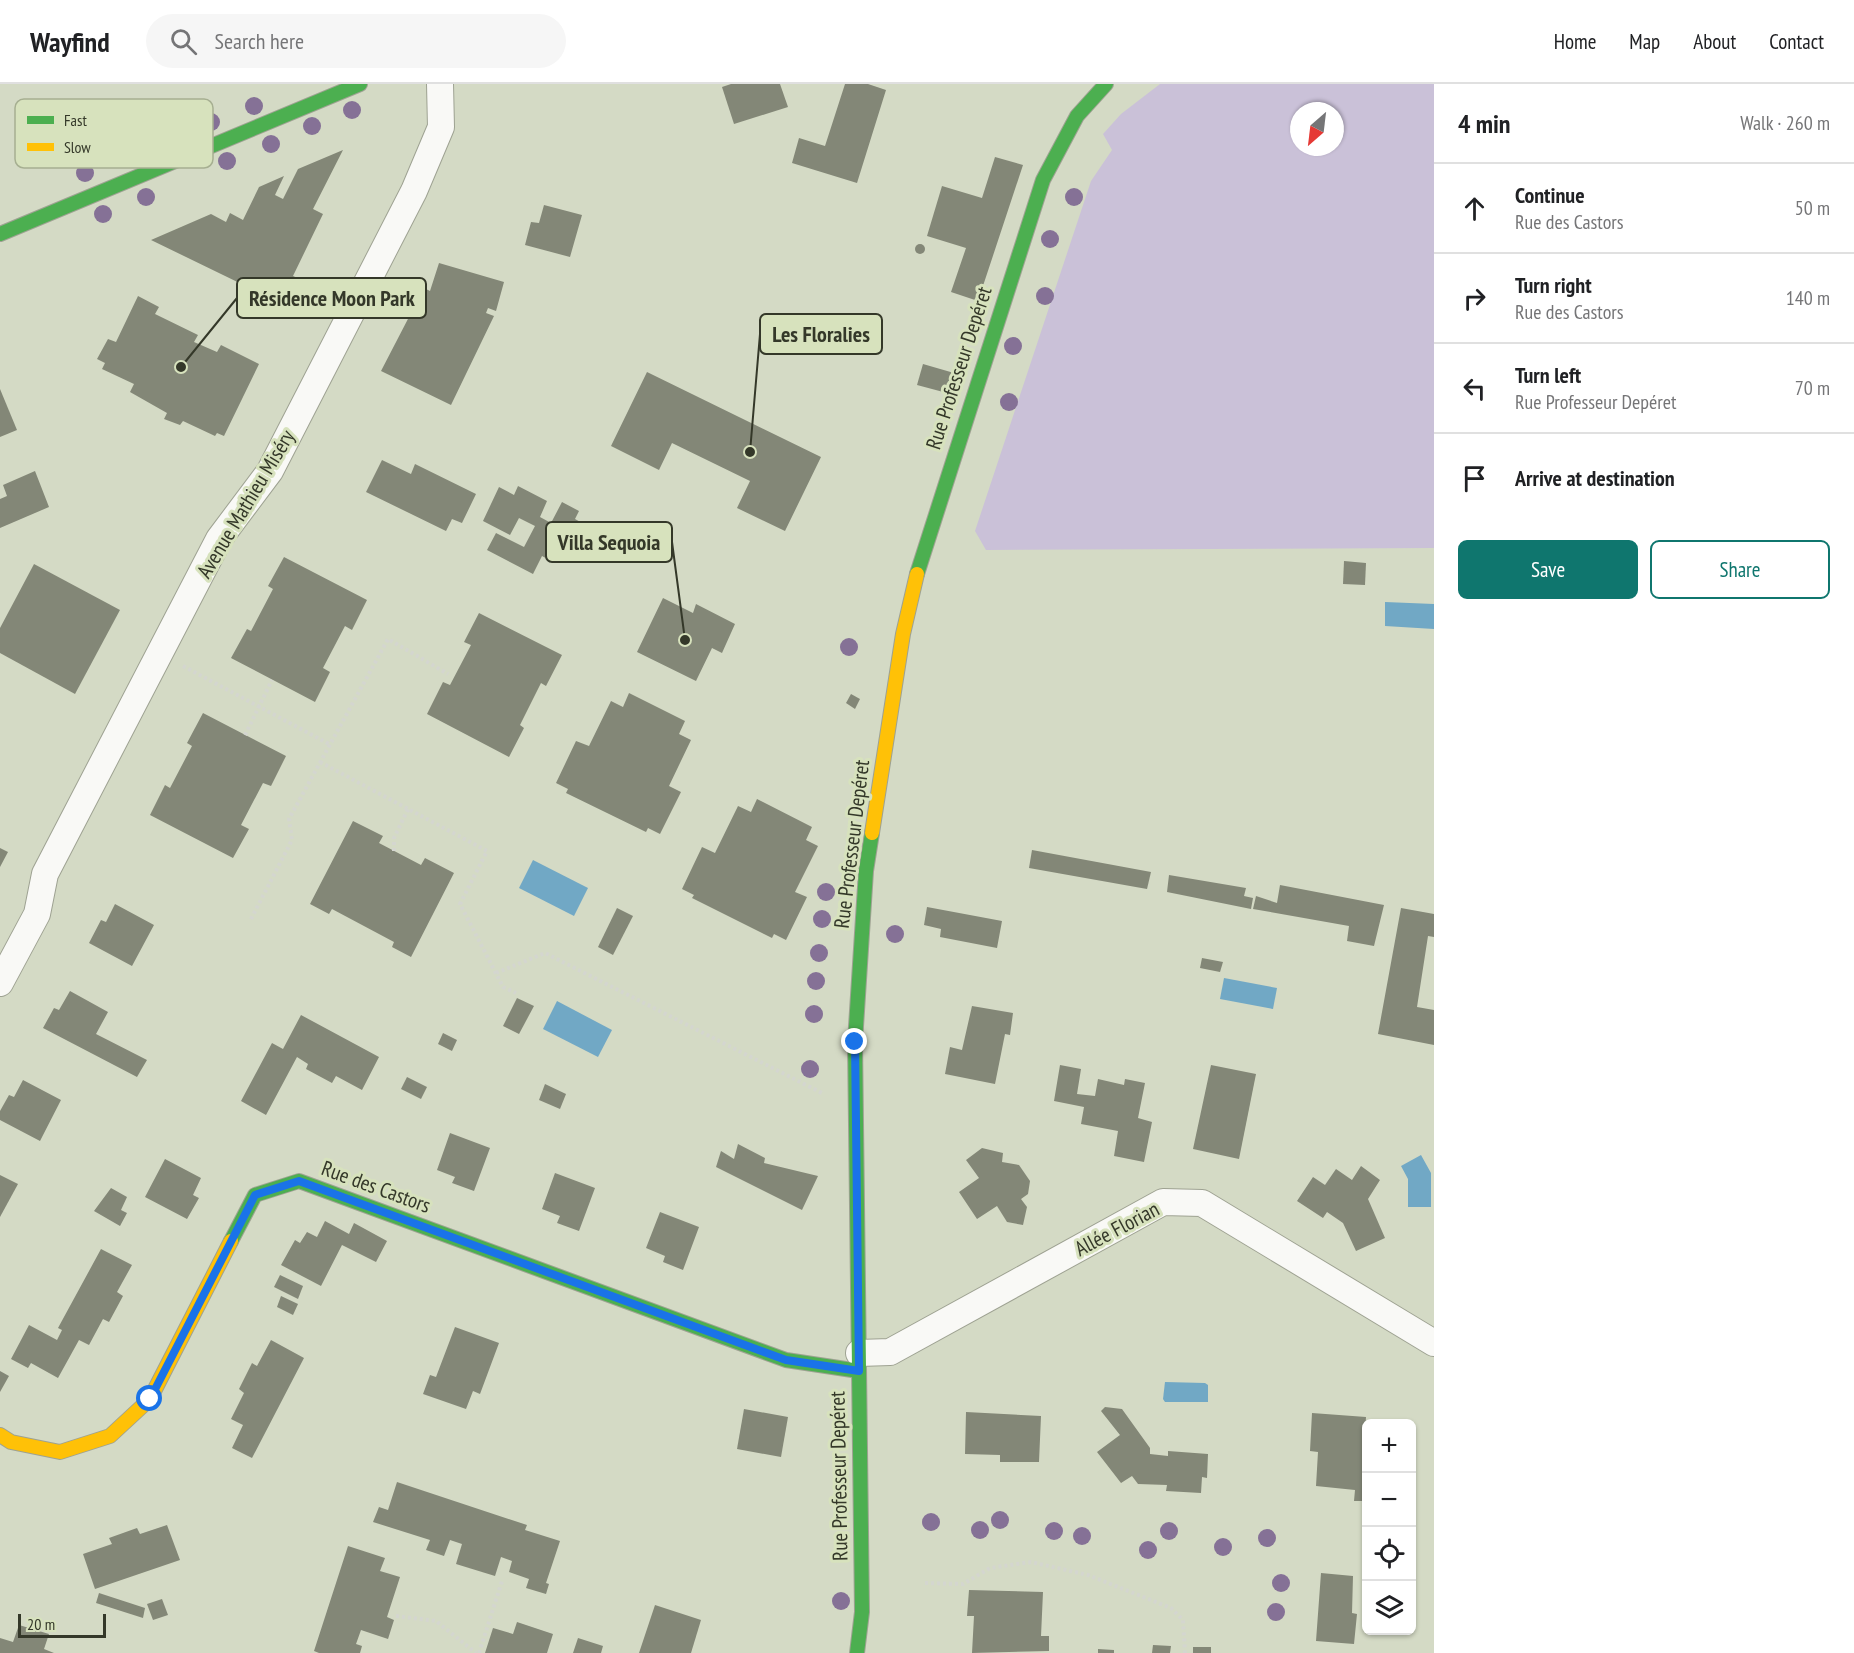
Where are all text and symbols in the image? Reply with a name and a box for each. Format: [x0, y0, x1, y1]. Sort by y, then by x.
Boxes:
search box [146, 14, 566, 68]
text: Wayfind [30, 23, 110, 60]
icon: search [167, 25, 200, 58]
text: Search here [215, 27, 304, 55]
text: Home [1554, 28, 1596, 55]
text: Map [1629, 28, 1660, 55]
text: About [1693, 28, 1736, 55]
text: Contact [1769, 28, 1824, 55]
legend [15, 99, 213, 168]
north arrow [1290, 102, 1344, 156]
text: 4 min [1458, 107, 1511, 140]
text: Fast [64, 110, 87, 130]
text: Walk · 260 m [1740, 110, 1830, 136]
text: Slow [64, 137, 91, 157]
text: Continue [1515, 181, 1585, 209]
icon: ahead [1458, 192, 1491, 225]
text: 50 m [1795, 195, 1830, 221]
text: Rue des Castors [1515, 209, 1624, 235]
text: Turn right [1515, 271, 1592, 299]
callout: Résidence Moon Park [237, 278, 426, 318]
icon: right [1458, 282, 1491, 315]
street label: Rue Professeur Depéret [919, 283, 998, 453]
text: Résidence Moon Park [249, 284, 416, 312]
text: 140 m [1786, 285, 1830, 311]
text: Rue des Castors [1515, 299, 1624, 325]
callout: Les Floralies [760, 314, 882, 354]
text: Les Floralies [772, 320, 870, 348]
text: Turn left [1515, 361, 1581, 389]
icon: left [1458, 372, 1491, 405]
text: 70 m [1795, 375, 1830, 401]
text: Rue Professeur Depéret [1515, 389, 1677, 415]
street label: Avenue Mathieu Miséry [191, 424, 301, 583]
icon: arrive [1458, 462, 1491, 495]
text: Arrive at destination [1515, 464, 1675, 492]
callout: Villa Sequoia [546, 522, 672, 562]
text: Villa Sequoia [557, 528, 660, 556]
button: Save [1458, 540, 1638, 599]
button: Share [1650, 540, 1830, 599]
street label: Rue Professeur Depéret [828, 758, 875, 930]
route end [841, 1028, 867, 1054]
street label: Rue des Castors [318, 1154, 434, 1219]
street label: Allée Florian [1070, 1195, 1164, 1262]
route start [136, 1385, 162, 1411]
street label: Rue Professeur Depéret [824, 1391, 853, 1561]
map controls [1362, 1419, 1416, 1635]
button: + [1362, 1419, 1416, 1473]
button: − [1362, 1473, 1416, 1527]
button: locate [1362, 1527, 1416, 1581]
button: layers [1362, 1581, 1416, 1635]
scale bar [18, 1611, 106, 1638]
text: 20 m [27, 1614, 55, 1634]

